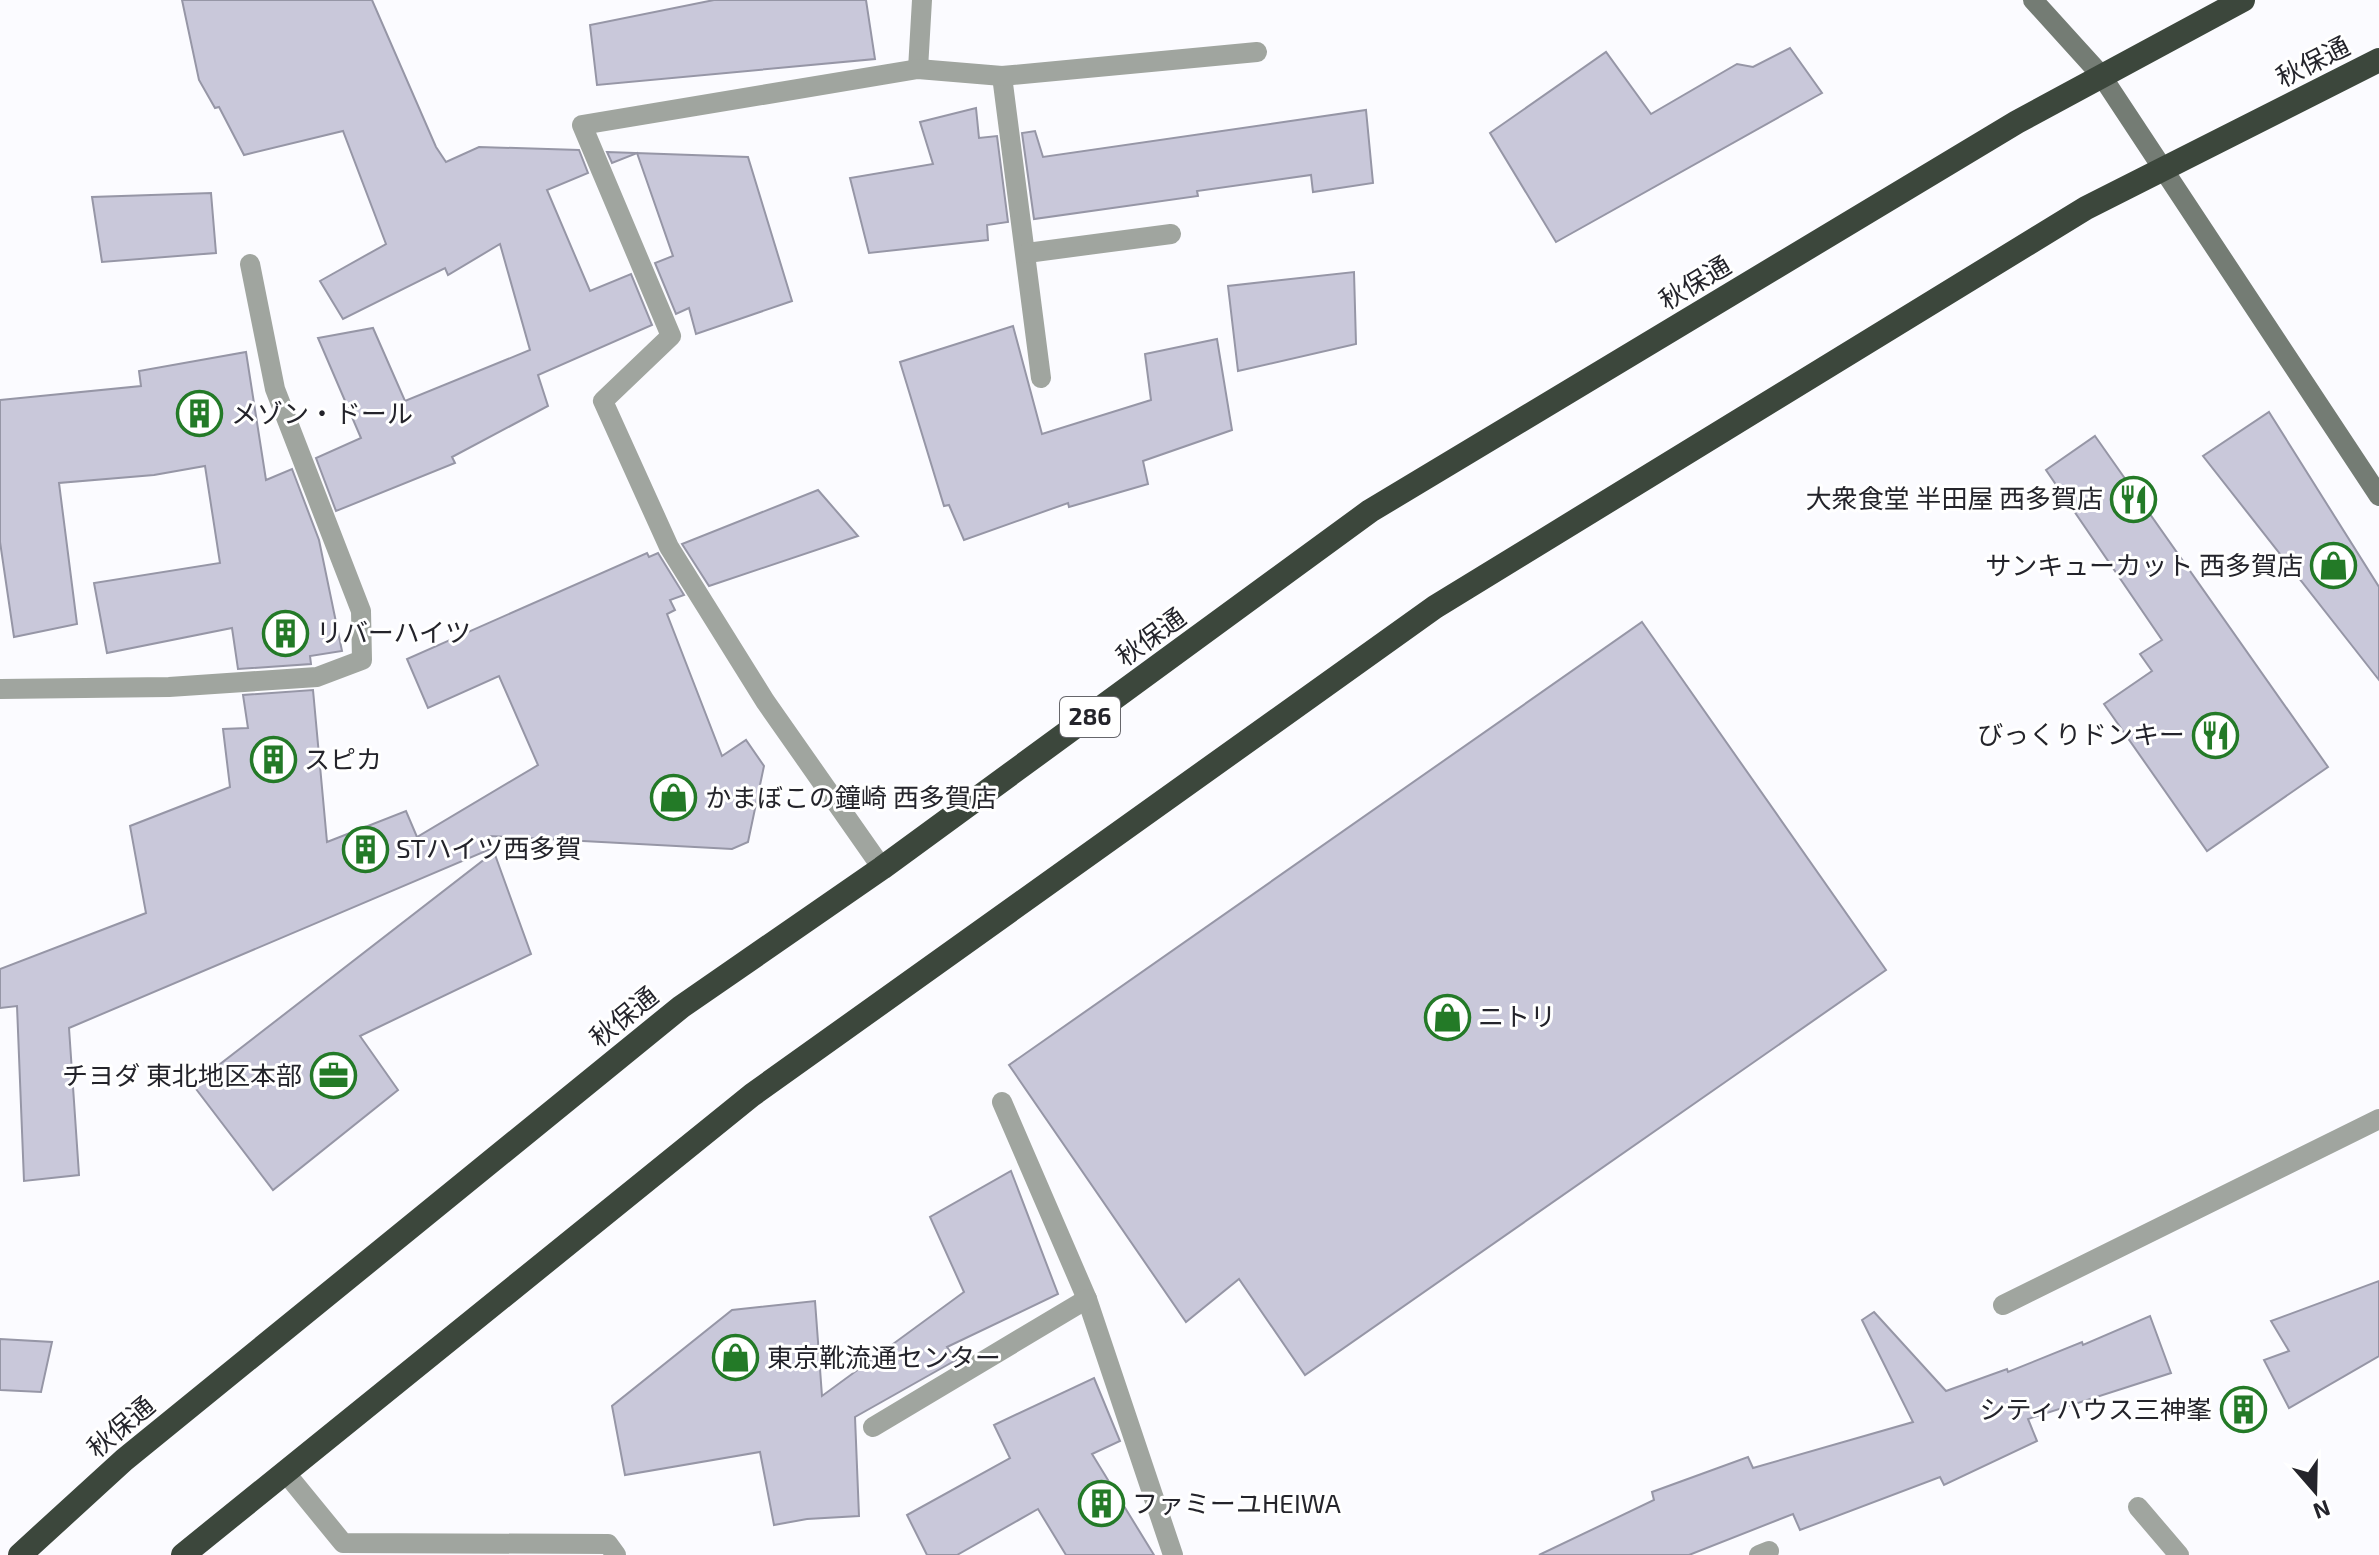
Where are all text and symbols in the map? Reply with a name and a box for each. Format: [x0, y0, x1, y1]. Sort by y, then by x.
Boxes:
street label: 秋保通 [2271, 29, 2354, 92]
street label: 秋保通 [1653, 248, 1736, 315]
building icon: メゾン・ドール [176, 390, 224, 438]
place label: メゾン・ドール [231, 397, 413, 428]
restaurant icon: 大衆食堂 半田屋 西多賀店 [2110, 475, 2158, 523]
place label: 大衆食堂 半田屋 西多賀店 [1805, 482, 2103, 513]
shop icon: サンキューカット 西多賀店 [2310, 542, 2358, 590]
place label: サンキューカット 西多賀店 [1985, 549, 2303, 580]
street label: 秋保通 [1109, 600, 1191, 671]
building icon: リバーハイツ [261, 609, 309, 657]
place label: リバーハイツ [316, 616, 471, 647]
road number: 286 [1060, 697, 1120, 737]
restaurant icon: びっくりドンキー [2192, 711, 2240, 759]
place label: びっくりドンキー [1977, 718, 2185, 749]
building icon: スピカ [249, 736, 297, 784]
place label: スピカ [304, 743, 382, 774]
shop icon: かまぼこの鐘崎 西多賀店 [650, 774, 698, 822]
place label: かまぼこの鐘崎 西多賀店 [705, 781, 997, 812]
building icon: STハイツ西多賀 [341, 825, 389, 873]
place label: STハイツ西多賀 [396, 832, 581, 863]
street label: 秋保通 [583, 979, 663, 1052]
shop icon: ニトリ [1423, 993, 1471, 1041]
place label: ニトリ [1478, 1000, 1556, 1031]
office icon: チヨダ 東北地区本部 [309, 1052, 357, 1100]
place label: チヨダ 東北地区本部 [62, 1059, 302, 1090]
shop icon: 東京靴流通センター [712, 1334, 760, 1382]
place label: 東京靴流通センター [767, 1341, 1001, 1372]
building icon: シティハウス三神峯 [2219, 1386, 2267, 1434]
street label: 秋保通 [80, 1389, 160, 1463]
place label: シティハウス三神峯 [1980, 1393, 2212, 1424]
north arrow [2275, 1451, 2355, 1531]
building icon: ファミーユHEIWA [1077, 1480, 1125, 1528]
place label: ファミーユHEIWA [1132, 1487, 1341, 1518]
text: N [2310, 1496, 2334, 1526]

